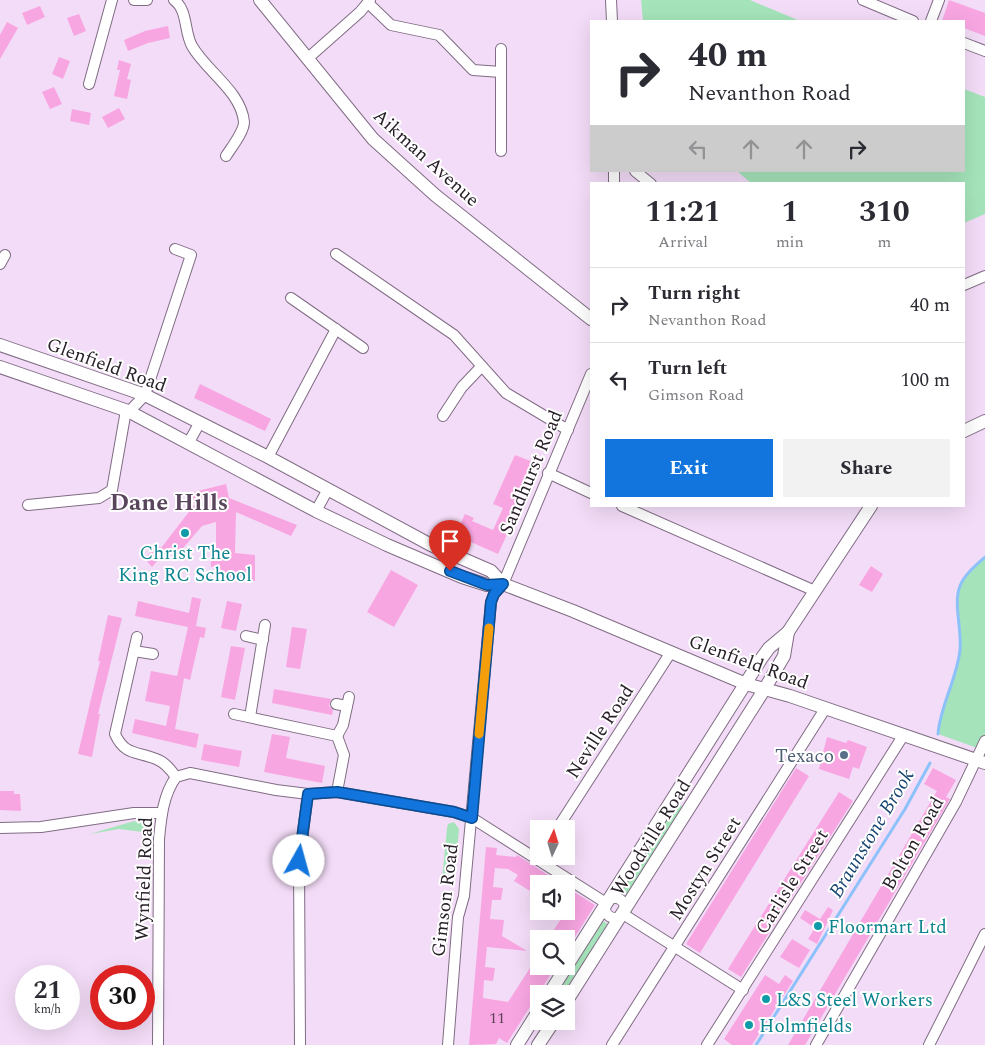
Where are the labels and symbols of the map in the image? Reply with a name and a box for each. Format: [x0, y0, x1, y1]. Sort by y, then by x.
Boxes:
street label: Aikman Avenue [366, 102, 486, 214]
street label: Glenfield Road [42, 330, 171, 401]
street label: Sandhurst Road [492, 406, 571, 539]
district label: Dane Hills [110, 485, 228, 521]
pin [429, 520, 471, 571]
marker: Christ The King RC School [179, 527, 191, 539]
place label: Christ The King RC School [118, 539, 252, 590]
street label: Glenfield Road [684, 627, 813, 698]
street label: Neville Road [559, 679, 642, 785]
place label: Texaco [775, 742, 834, 771]
marker: Texaco [838, 749, 850, 761]
water label: Braunstone Brook [821, 763, 923, 904]
street label: Woodville Road [604, 774, 699, 902]
street label: Bolton Road [875, 791, 952, 896]
street label: Mostyn Street [662, 811, 749, 927]
street label: Wynfield Road [128, 817, 161, 942]
north arrow [530, 820, 575, 865]
street label: Carlisle Street [748, 823, 836, 940]
position arrow [272, 834, 324, 886]
street label: Gimson Road [424, 842, 467, 959]
place label: Floormart Ltd [828, 913, 947, 942]
marker: Floormart Ltd [812, 920, 824, 932]
speed limit sign: 30 [90, 965, 155, 1030]
place label: L&S Steel Workers [776, 986, 933, 1015]
marker: L&S Steel Workers [760, 993, 772, 1005]
house number: 11 [489, 1006, 505, 1030]
place label: Holmfields [759, 1012, 853, 1041]
marker: Holmfields [743, 1019, 755, 1031]

